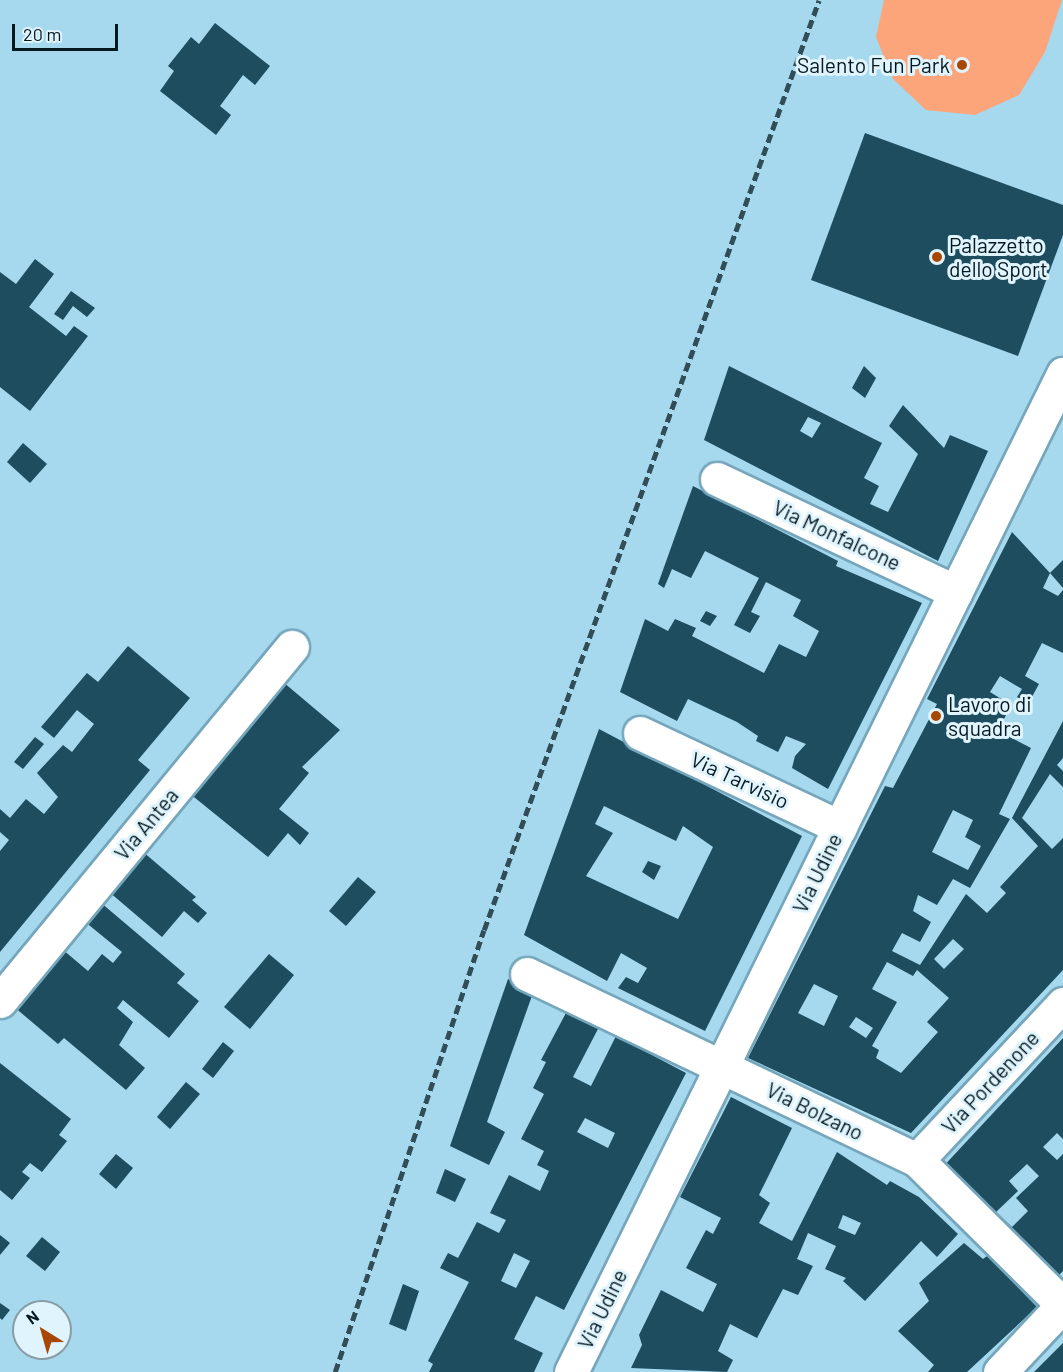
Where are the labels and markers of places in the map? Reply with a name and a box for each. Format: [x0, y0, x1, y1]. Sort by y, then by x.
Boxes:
place label: Salento Fun Park [797, 52, 950, 78]
marker: Salento Fun Park [955, 58, 969, 72]
place label: Palazzetto dello Sport [949, 232, 1048, 282]
marker: Palazzetto dello Sport [930, 250, 944, 264]
place label: Lavoro di squadra [948, 691, 1032, 741]
marker: Lavoro di squadra [929, 709, 943, 723]

